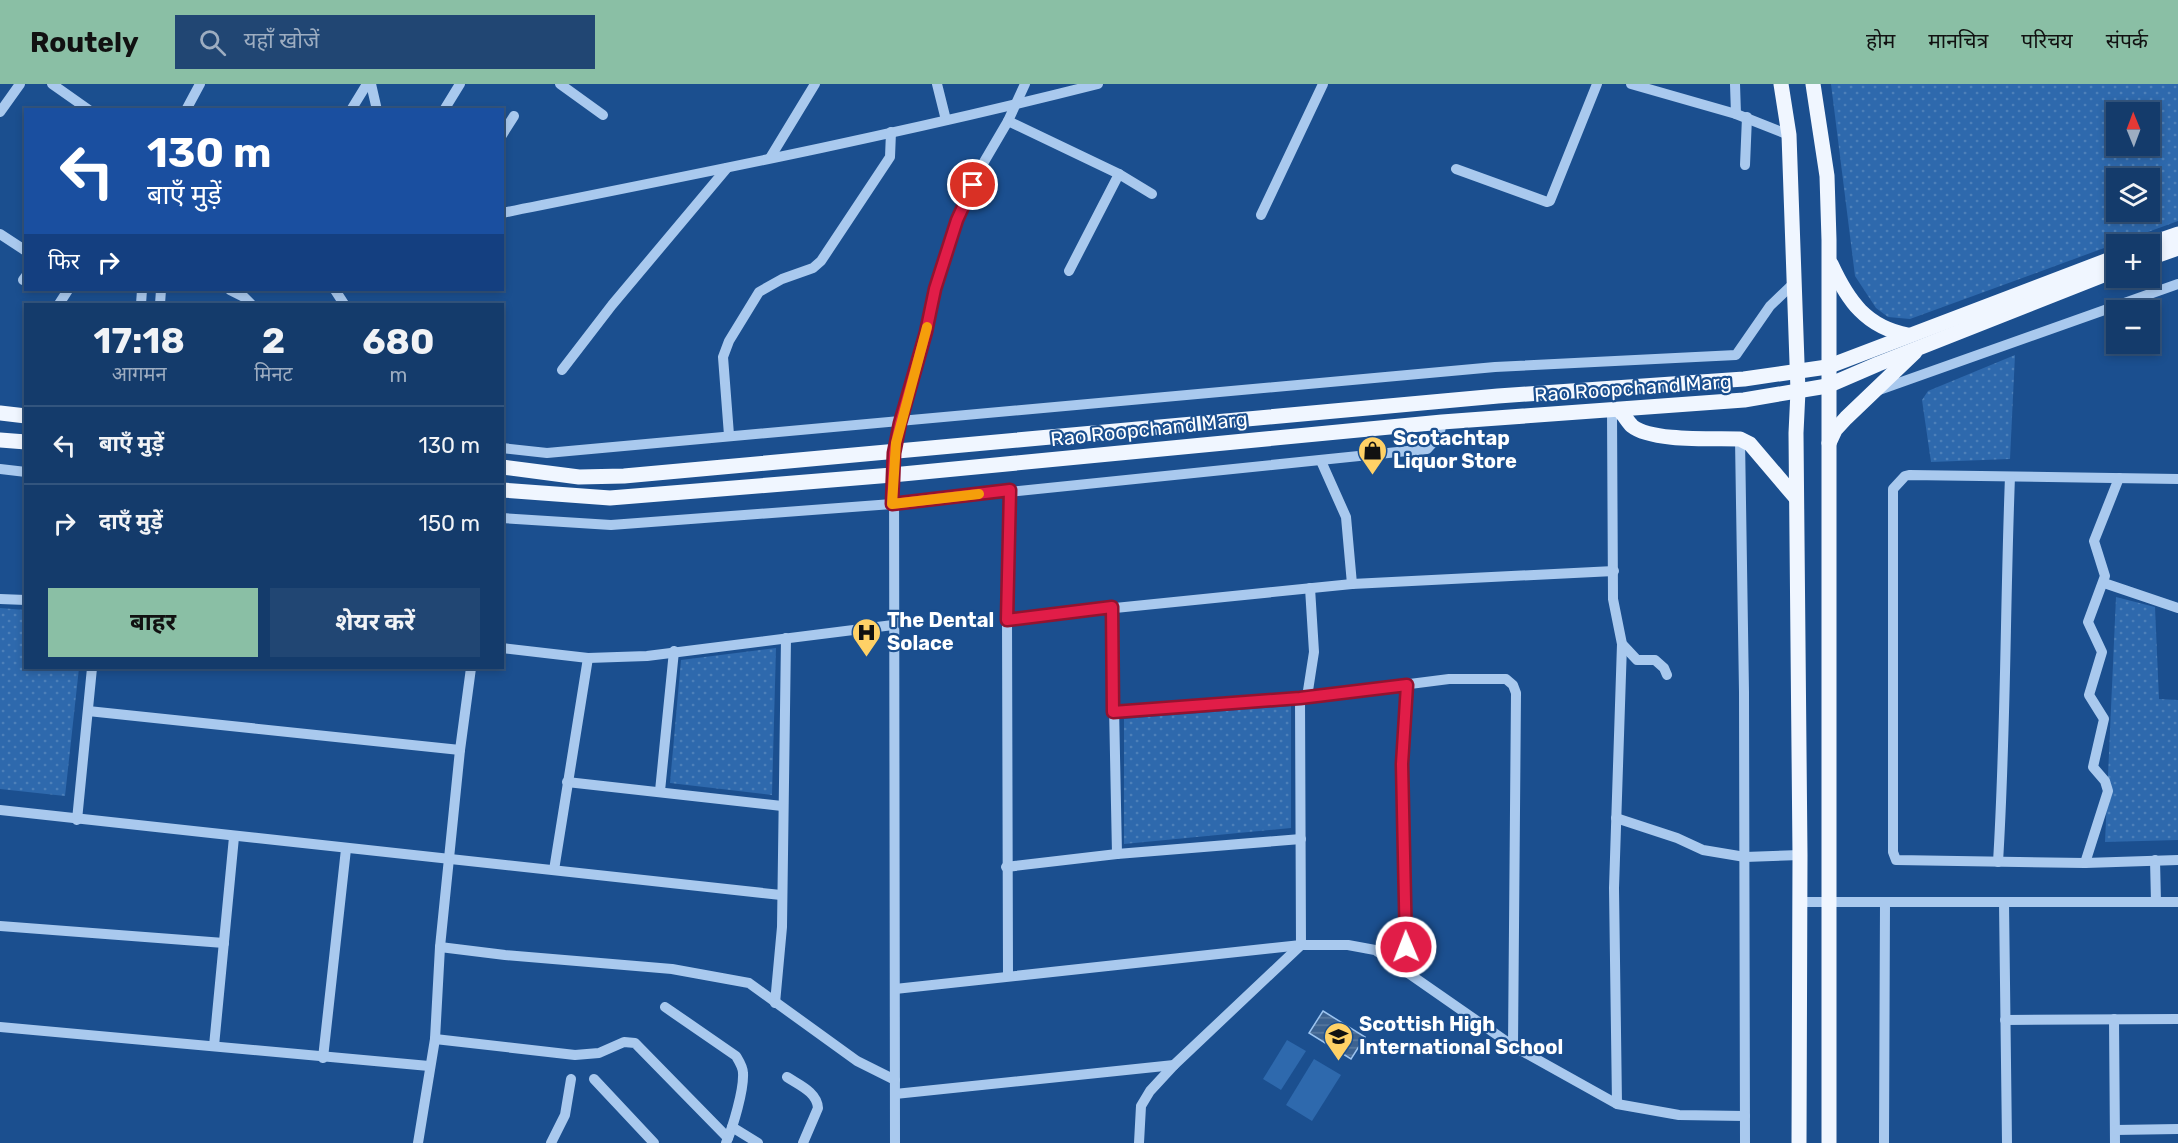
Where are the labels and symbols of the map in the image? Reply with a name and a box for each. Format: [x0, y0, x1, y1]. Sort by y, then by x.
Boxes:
north arrow [2106, 102, 2160, 156]
pin [947, 159, 998, 210]
street label: Rao Roopchand Marg [1533, 369, 1733, 407]
street label: Rao Roopchand Marg [1049, 407, 1249, 451]
place label: Scotachtap Liquor Store [1393, 426, 1517, 473]
shop icon: Scotachtap Liquor Store [1356, 434, 1388, 476]
place label: The Dental Solace [887, 608, 994, 655]
hospital icon: The Dental Solace [850, 616, 882, 658]
position arrow [1374, 915, 1438, 979]
place label: Scottish High International School [1359, 1012, 1563, 1059]
school or university icon: Scottish High International School [1322, 1020, 1354, 1062]

